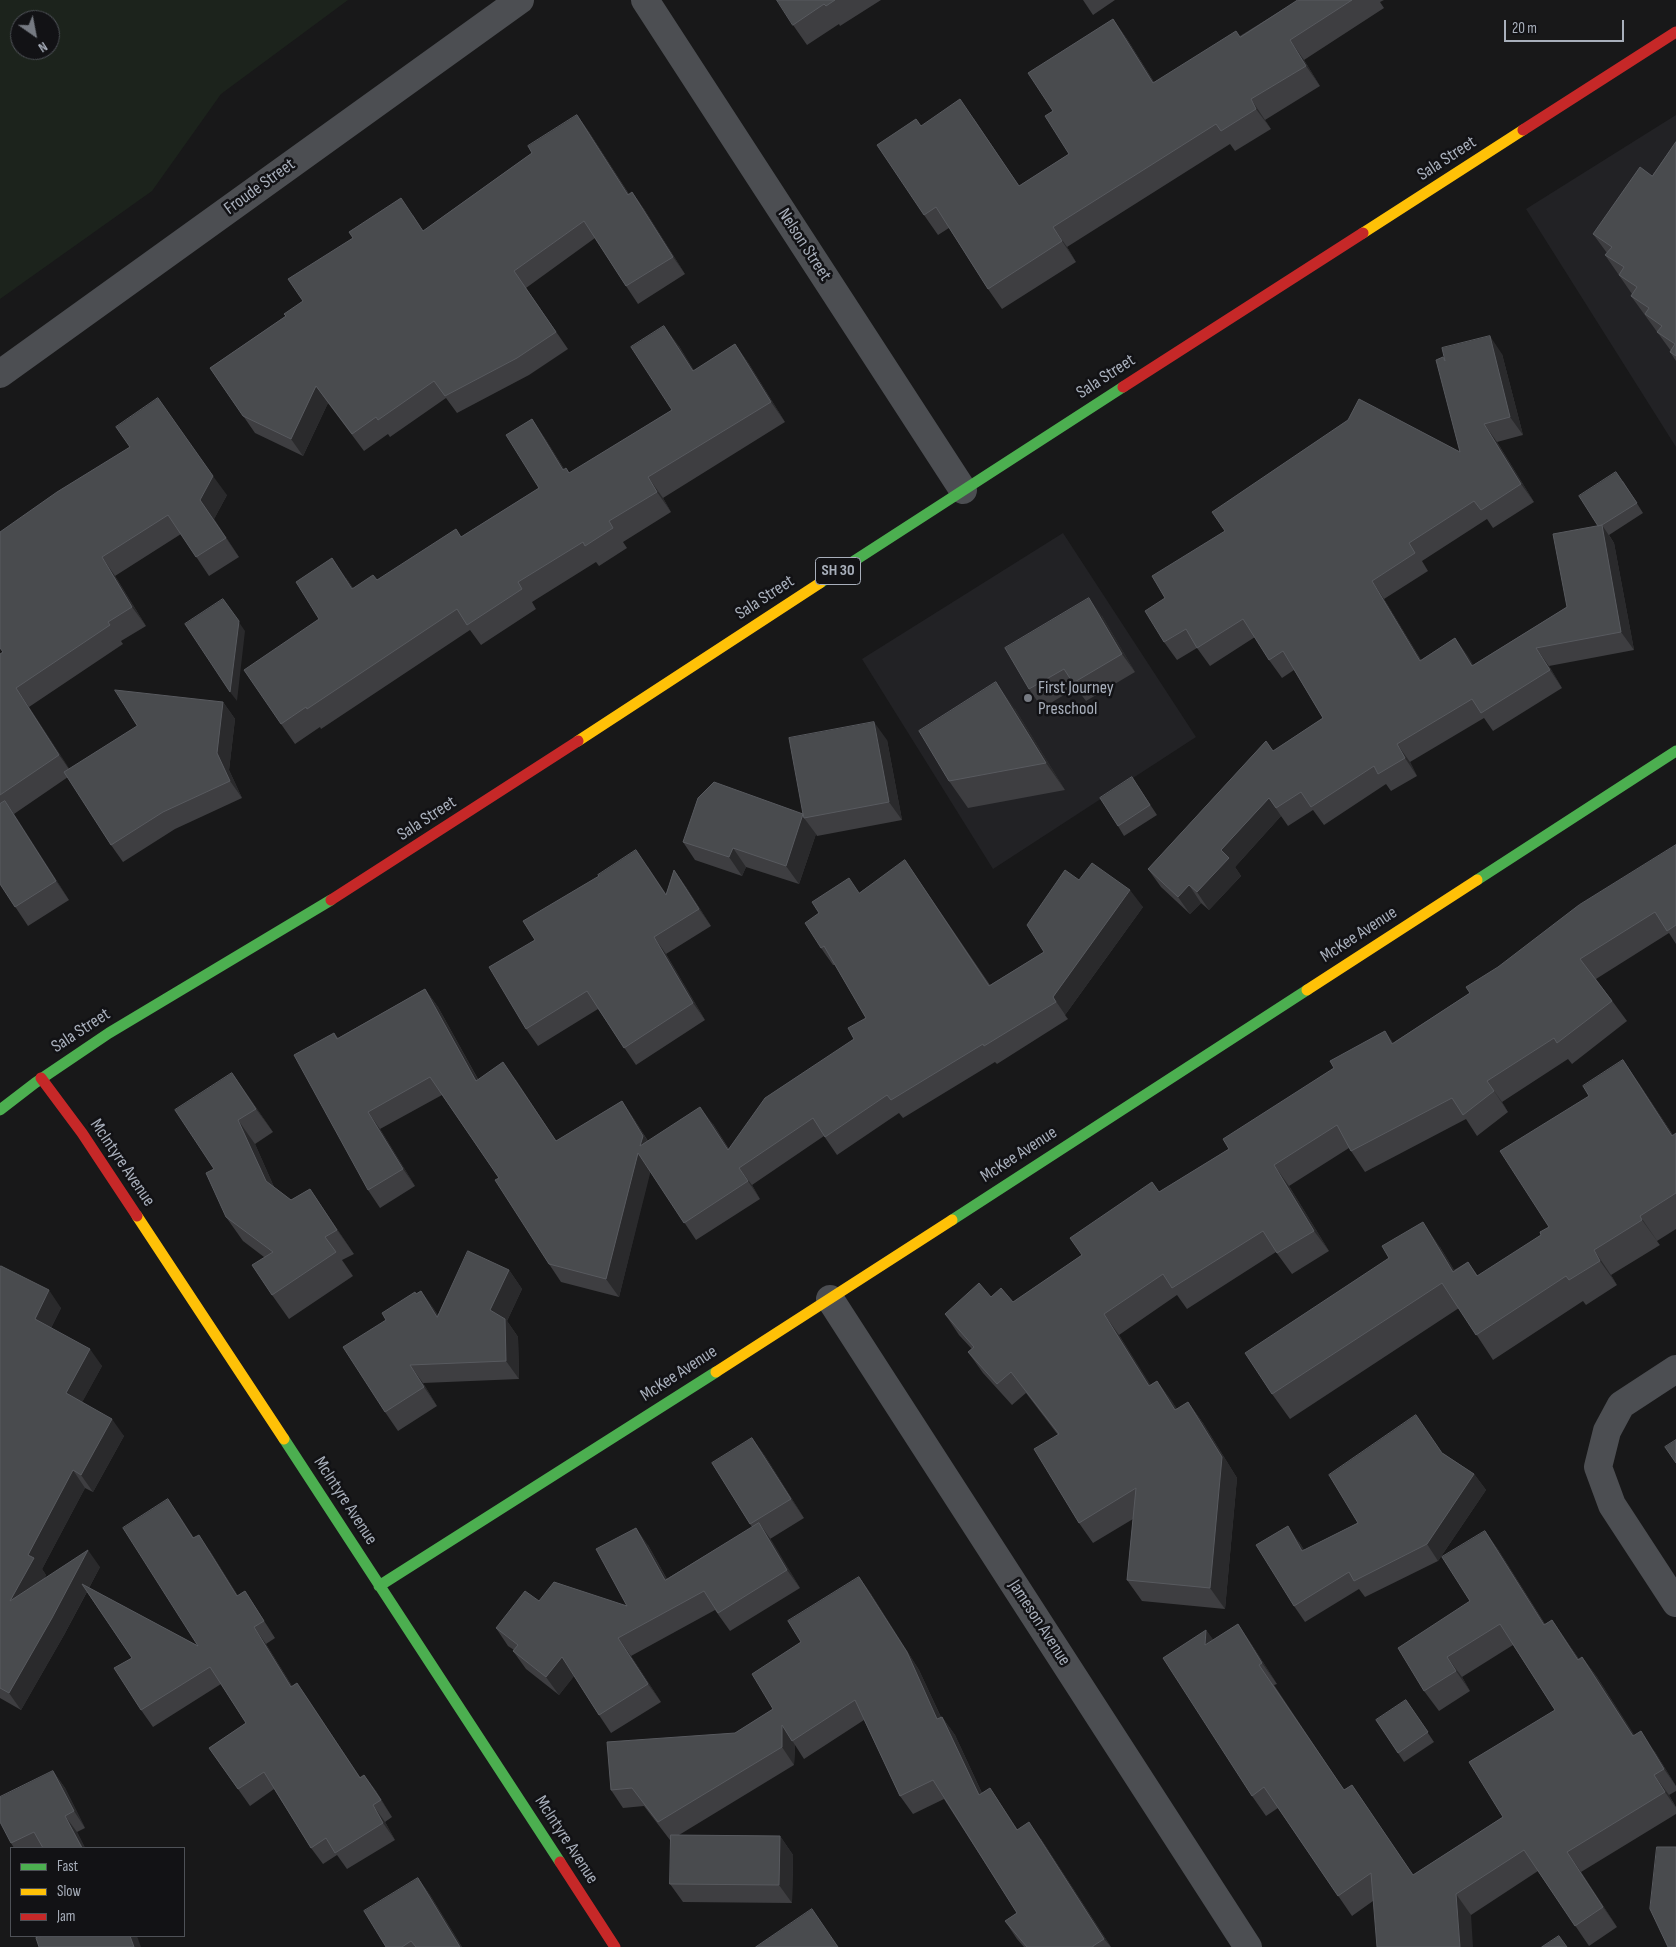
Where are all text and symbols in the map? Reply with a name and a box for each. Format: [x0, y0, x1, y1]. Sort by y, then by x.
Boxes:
north arrow [10, 10, 60, 60]
scale bar [1506, 10, 1626, 42]
text: 20 m [1512, 19, 1537, 38]
text: N [35, 38, 51, 56]
street label: Sala Street [1414, 132, 1480, 186]
street label: Froude Street [220, 154, 300, 220]
street label: Nelson Street [773, 205, 835, 285]
street label: Sala Street [1073, 350, 1139, 404]
road number: SH 30 [816, 558, 860, 584]
street label: Sala Street [732, 571, 798, 625]
place label: First Journey Preschool [1038, 677, 1114, 720]
marker: First Journey Preschool [1022, 692, 1034, 704]
street label: Sala Street [394, 792, 460, 846]
street label: McKee Avenue [1317, 902, 1401, 968]
street label: Sala Street [48, 1004, 114, 1058]
street label: McIntyre Avenue [85, 1115, 159, 1211]
street label: McKee Avenue [977, 1122, 1061, 1188]
street label: McKee Avenue [637, 1341, 721, 1407]
street label: McIntyre Avenue [308, 1453, 382, 1549]
street label: Jameson Avenue [1003, 1576, 1075, 1670]
street label: McIntyre Avenue [529, 1792, 603, 1888]
legend [10, 1847, 185, 1937]
text: Fast [57, 1857, 78, 1876]
text: Slow [57, 1882, 81, 1901]
text: Jam [57, 1907, 75, 1926]

